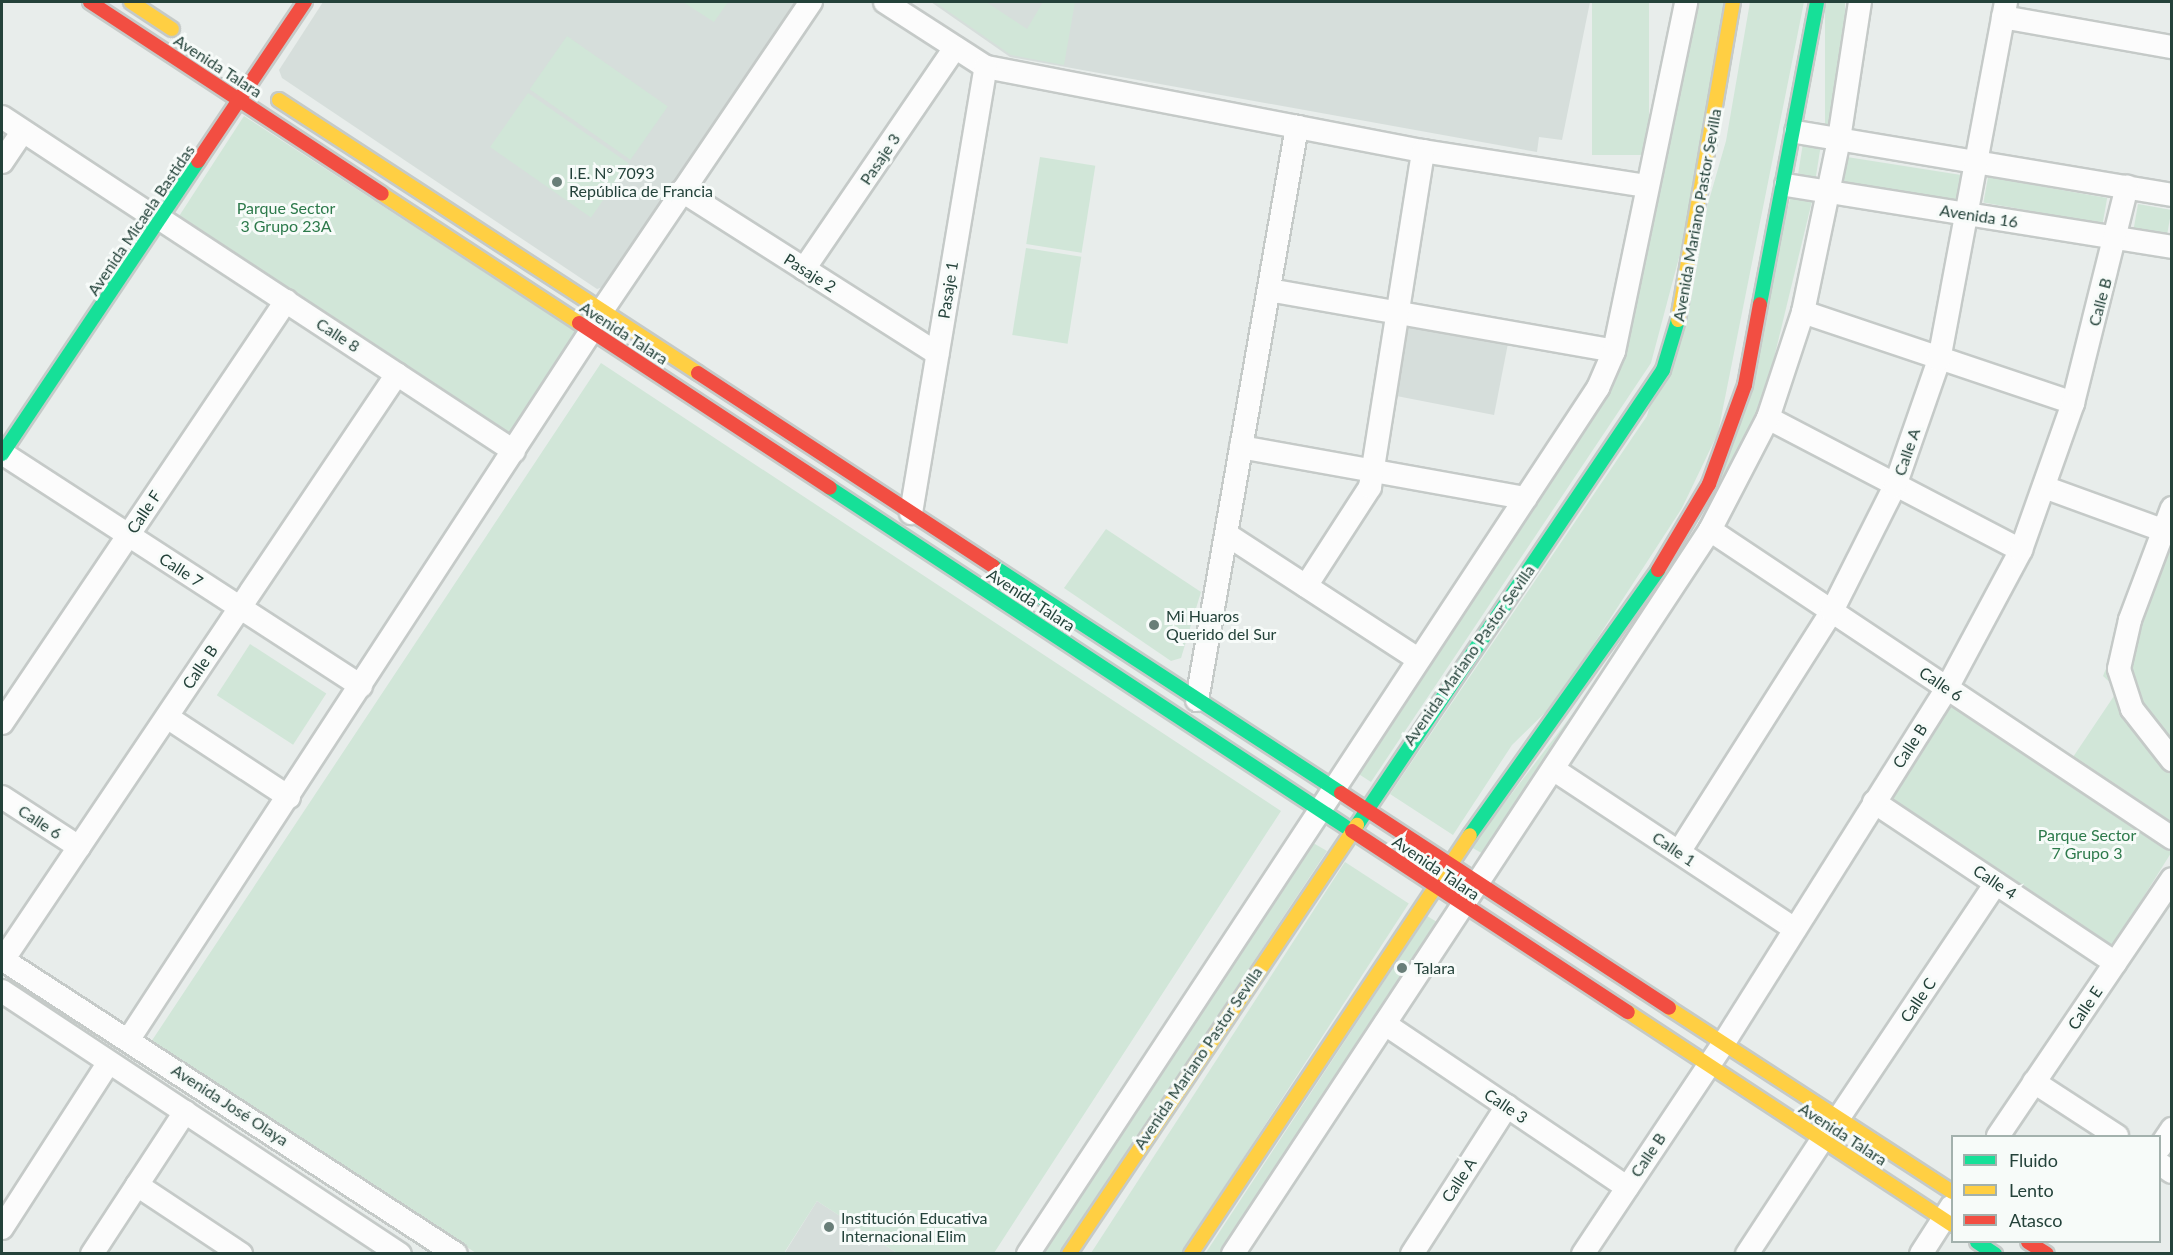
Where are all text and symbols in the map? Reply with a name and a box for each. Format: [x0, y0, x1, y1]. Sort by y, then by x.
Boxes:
street label: Avenida Talara [170, 30, 266, 102]
street label: Avenida Mariano Pastor Sevilla [1669, 107, 1725, 323]
street label: Pasaje 3 [856, 130, 904, 188]
street label: Avenida Micaela Bastidas [83, 141, 199, 299]
place label: I.E. N° 7093 República de Francia [569, 163, 713, 201]
marker: I.E. N° 7093 República de Francia [550, 175, 564, 189]
park label: Parque Sector 3 Grupo 23A [237, 198, 335, 236]
street label: Avenida 16 [1938, 200, 2020, 232]
street label: Pasaje 2 [780, 250, 840, 296]
street label: Pasaje 1 [934, 260, 962, 320]
street label: Calle B [2084, 276, 2116, 328]
street label: Avenida Talara [576, 297, 672, 369]
street label: Calle 8 [313, 314, 363, 356]
street label: Calle A [1890, 425, 1924, 479]
street label: Calle F [123, 487, 165, 537]
street label: Calle 7 [156, 549, 206, 591]
street label: Avenida Mariano Pastor Sevilla [1399, 561, 1539, 749]
street label: Avenida Talara [983, 564, 1079, 636]
place label: Mi Huaros Querido del Sur [1166, 606, 1276, 644]
marker: Mi Huaros Querido del Sur [1147, 618, 1161, 632]
street label: Calle B [178, 641, 222, 693]
street label: Calle 6 [1916, 663, 1966, 705]
street label: Calle B [1889, 720, 1931, 772]
street label: Calle 6 [15, 801, 65, 843]
park label: Parque Sector 7 Grupo 3 [2038, 825, 2136, 863]
street label: Calle 1 [1649, 828, 1699, 870]
street label: Avenida Talara [1389, 832, 1483, 904]
street label: Calle 4 [1970, 861, 2020, 903]
place label: Talara [1414, 958, 1455, 978]
marker: Talara [1395, 961, 1409, 975]
street label: Avenida Mariano Pastor Sevilla [1130, 963, 1266, 1153]
street label: Calle C [1896, 974, 1940, 1026]
street label: Calle E [2064, 983, 2106, 1033]
street label: Avenida José Olaya [168, 1060, 292, 1150]
street label: Calle 3 [1481, 1085, 1531, 1127]
street label: Avenida Talara [1795, 1098, 1891, 1170]
street label: Calle B [1626, 1129, 1670, 1181]
legend [1951, 1135, 2161, 1243]
text: Fluido [2009, 1149, 2058, 1171]
street label: Calle A [1437, 1154, 1481, 1206]
text: Lento [2009, 1179, 2054, 1201]
place label: Institución Educativa Internacional Elim [841, 1208, 987, 1246]
text: Atasco [2009, 1209, 2062, 1231]
marker: Institución Educativa Internacional Elim [822, 1220, 836, 1234]

